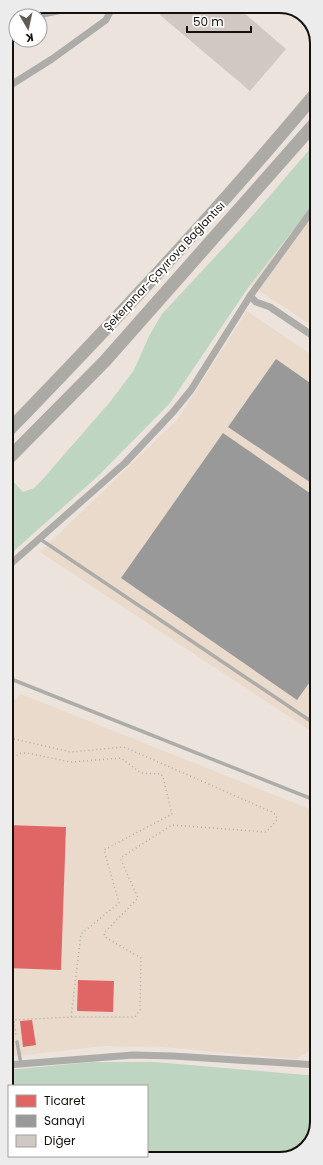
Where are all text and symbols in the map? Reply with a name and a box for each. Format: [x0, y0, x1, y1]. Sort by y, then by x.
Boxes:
north arrow [8, 8, 48, 48]
scale bar [187, 8, 251, 34]
text: 50 m [193, 13, 224, 30]
text: K [24, 29, 35, 46]
street label: Şekerpınar-Çayırova Bağlantısı [100, 198, 228, 334]
legend [8, 1085, 148, 1157]
text: Ticaret [44, 1092, 85, 1109]
text: Sanayi [44, 1112, 85, 1129]
text: Diğer [44, 1132, 76, 1149]

